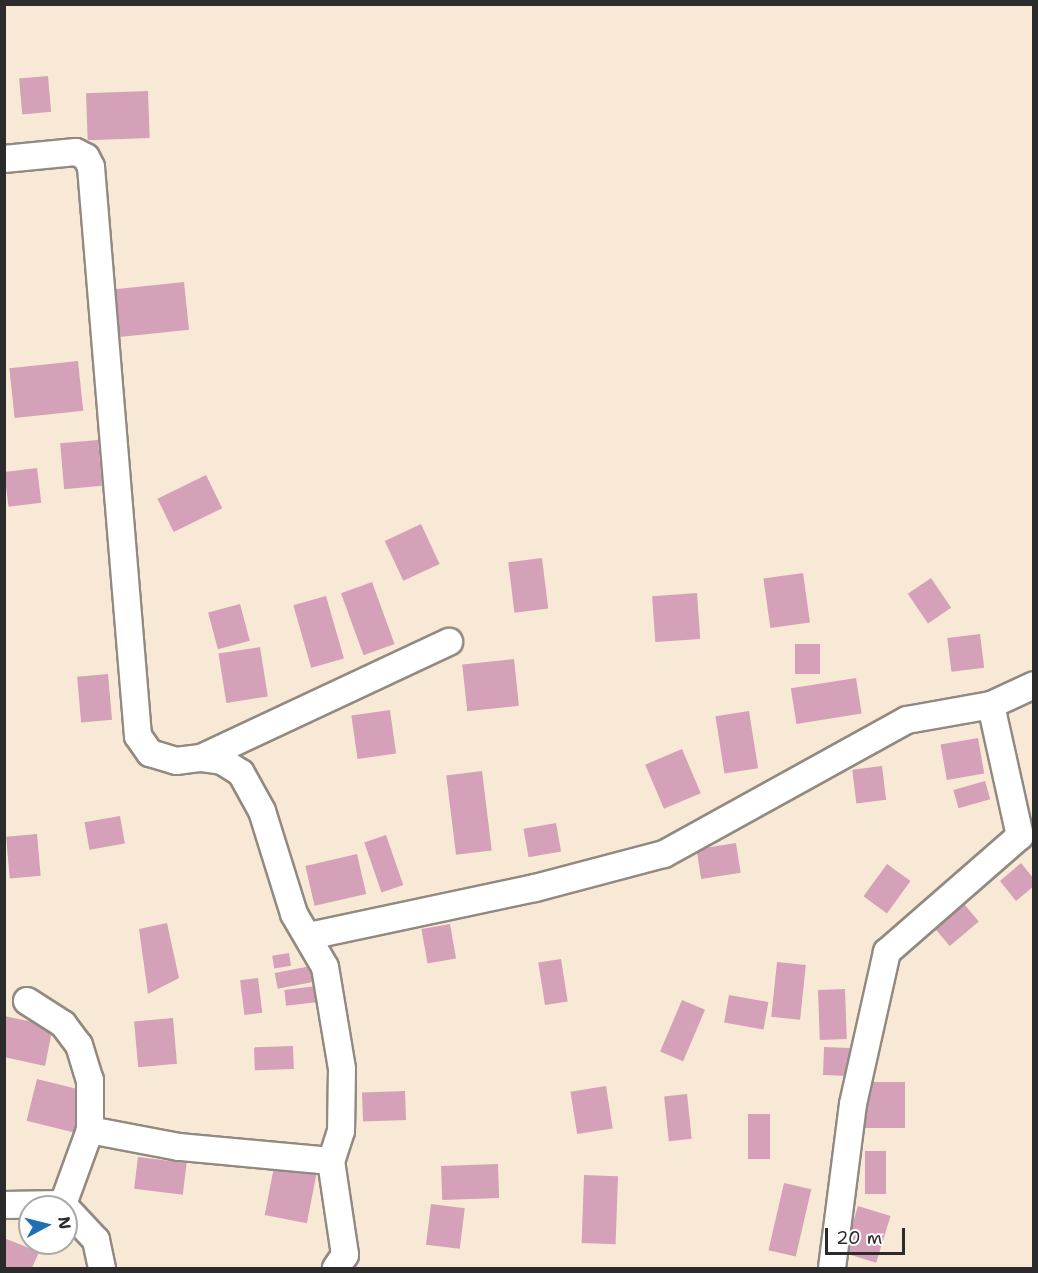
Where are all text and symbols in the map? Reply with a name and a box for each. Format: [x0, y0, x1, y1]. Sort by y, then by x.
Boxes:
north arrow [18, 1195, 78, 1255]
text: N [53, 1215, 76, 1231]
scale bar [828, 1216, 908, 1254]
text: 20 m [836, 1226, 882, 1250]

